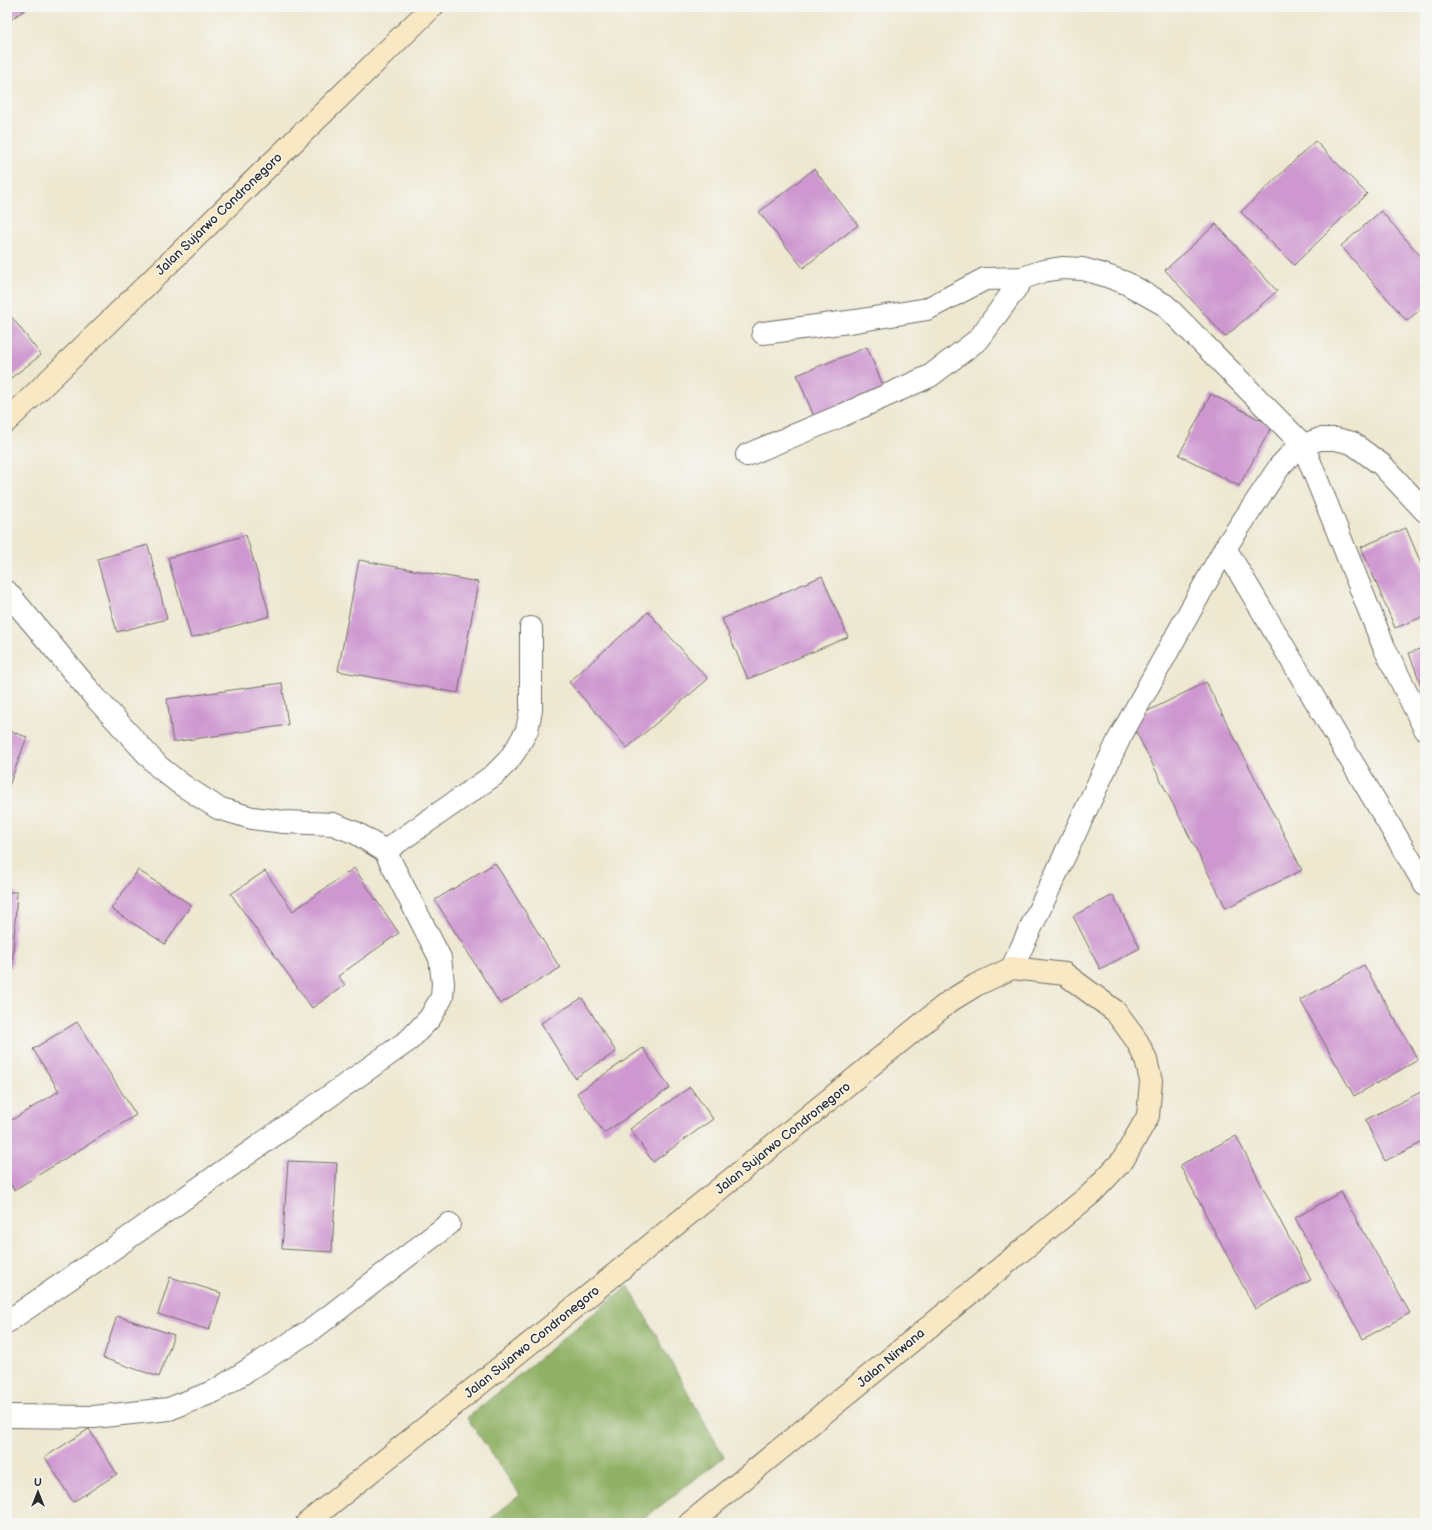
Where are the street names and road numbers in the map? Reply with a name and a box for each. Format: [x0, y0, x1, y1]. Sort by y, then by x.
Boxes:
street label: Jalan Sujarwo Condronegoro [153, 149, 285, 279]
street label: Jalan Sujarwo Condronegoro [712, 1078, 854, 1198]
street label: Jalan Sujarwo Condronegoro [461, 1282, 603, 1402]
street label: Jalan Nirwana [854, 1325, 928, 1391]

